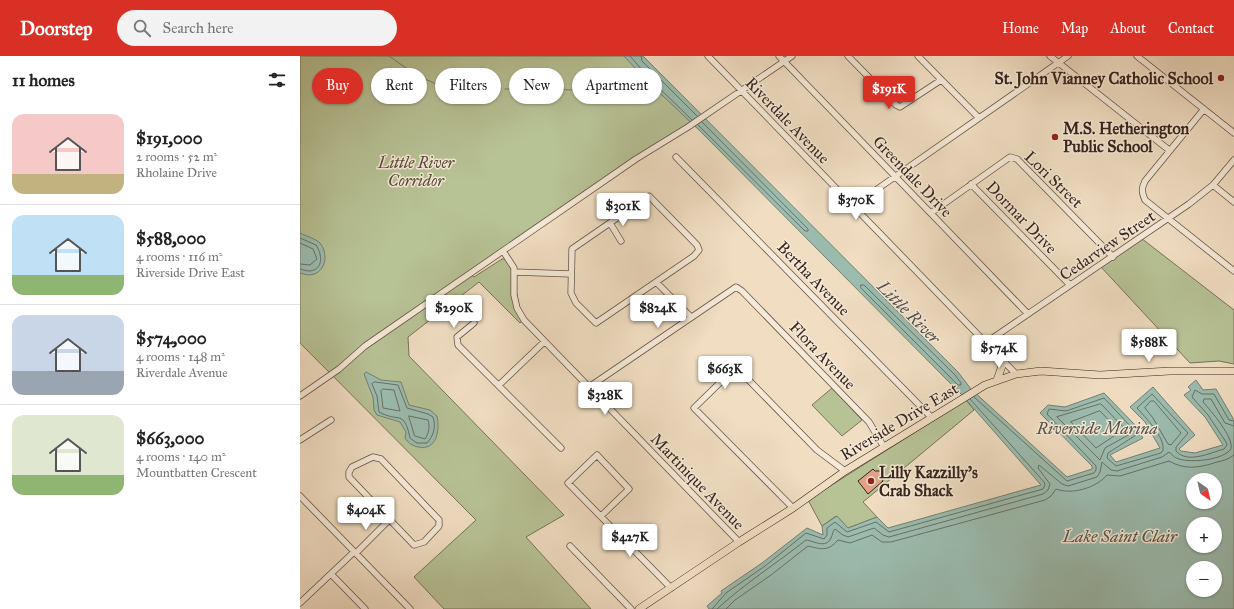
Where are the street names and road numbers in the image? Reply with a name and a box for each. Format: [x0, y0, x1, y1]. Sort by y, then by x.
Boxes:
street label: Riverdale Avenue [742, 73, 834, 168]
street label: Greendale Drive [869, 132, 956, 221]
street label: Lori Street [1021, 147, 1087, 212]
street label: Dormar Drive [982, 177, 1061, 258]
street label: Cedarview Street [1056, 206, 1159, 284]
street label: Bertha Avenue [773, 237, 854, 320]
street label: Flora Avenue [786, 317, 860, 394]
street label: Riverside Drive East [837, 379, 962, 464]
street label: Martinique Avenue [646, 429, 749, 534]

